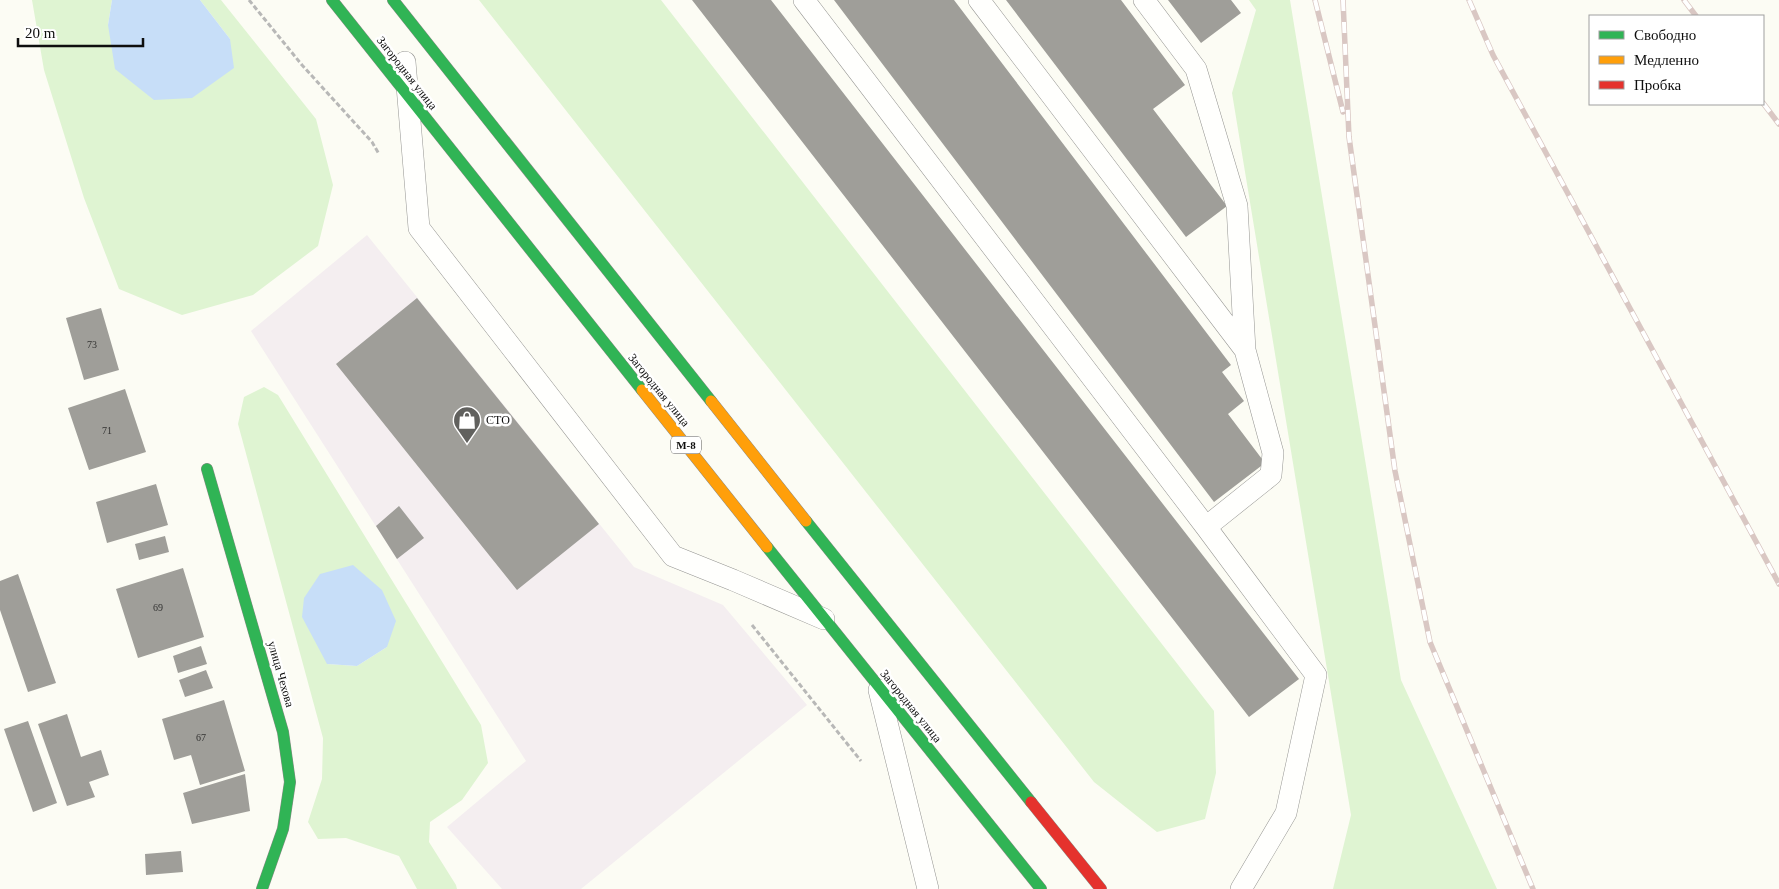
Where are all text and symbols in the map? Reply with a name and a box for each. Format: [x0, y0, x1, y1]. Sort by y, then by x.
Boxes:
scale bar [18, 15, 142, 47]
legend [1589, 15, 1764, 105]
text: 20 m [25, 25, 56, 41]
text: Свободно [1634, 27, 1696, 43]
street label: Загородная улица [374, 33, 441, 113]
text: Медленно [1634, 52, 1699, 68]
text: Пробка [1634, 77, 1682, 93]
house number: 73 [87, 339, 97, 350]
street label: Загородная улица [625, 351, 693, 430]
shop icon: СТО [452, 405, 482, 444]
place label: СТО [486, 413, 510, 427]
house number: 71 [102, 425, 112, 436]
road number: М-8 [671, 436, 701, 454]
house number: 69 [153, 602, 163, 613]
street label: улица Чехова [265, 639, 297, 709]
street label: Загородная улица [877, 667, 945, 746]
house number: 67 [196, 732, 206, 743]

